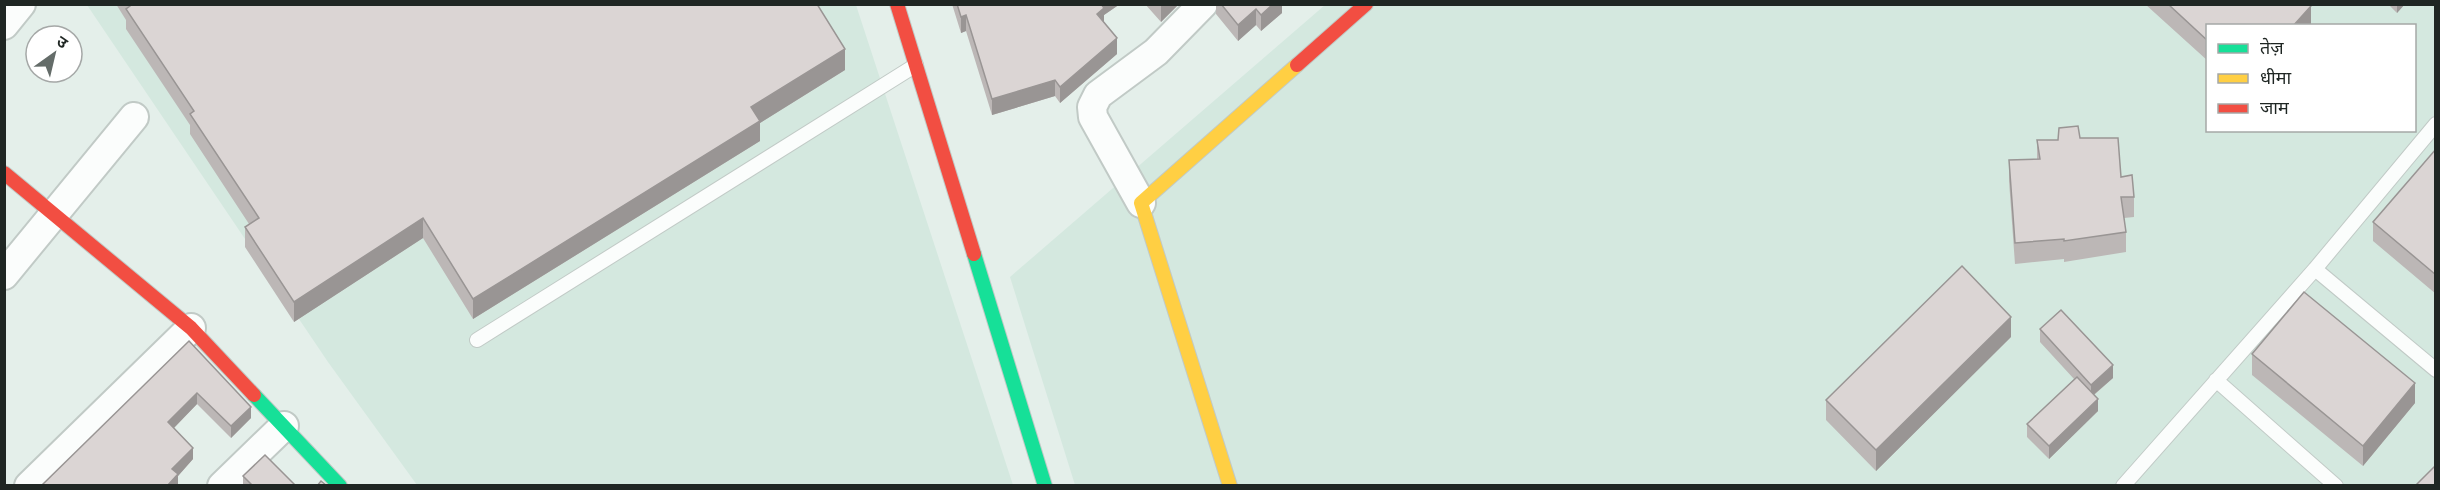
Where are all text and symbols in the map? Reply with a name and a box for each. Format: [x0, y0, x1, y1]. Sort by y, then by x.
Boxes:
north arrow [24, 24, 84, 84]
legend [2206, 24, 2416, 132]
text: उ [52, 30, 73, 54]
text: तेज़ [2260, 35, 2284, 61]
text: धीमा [2260, 65, 2291, 91]
text: जाम [2260, 95, 2290, 121]

